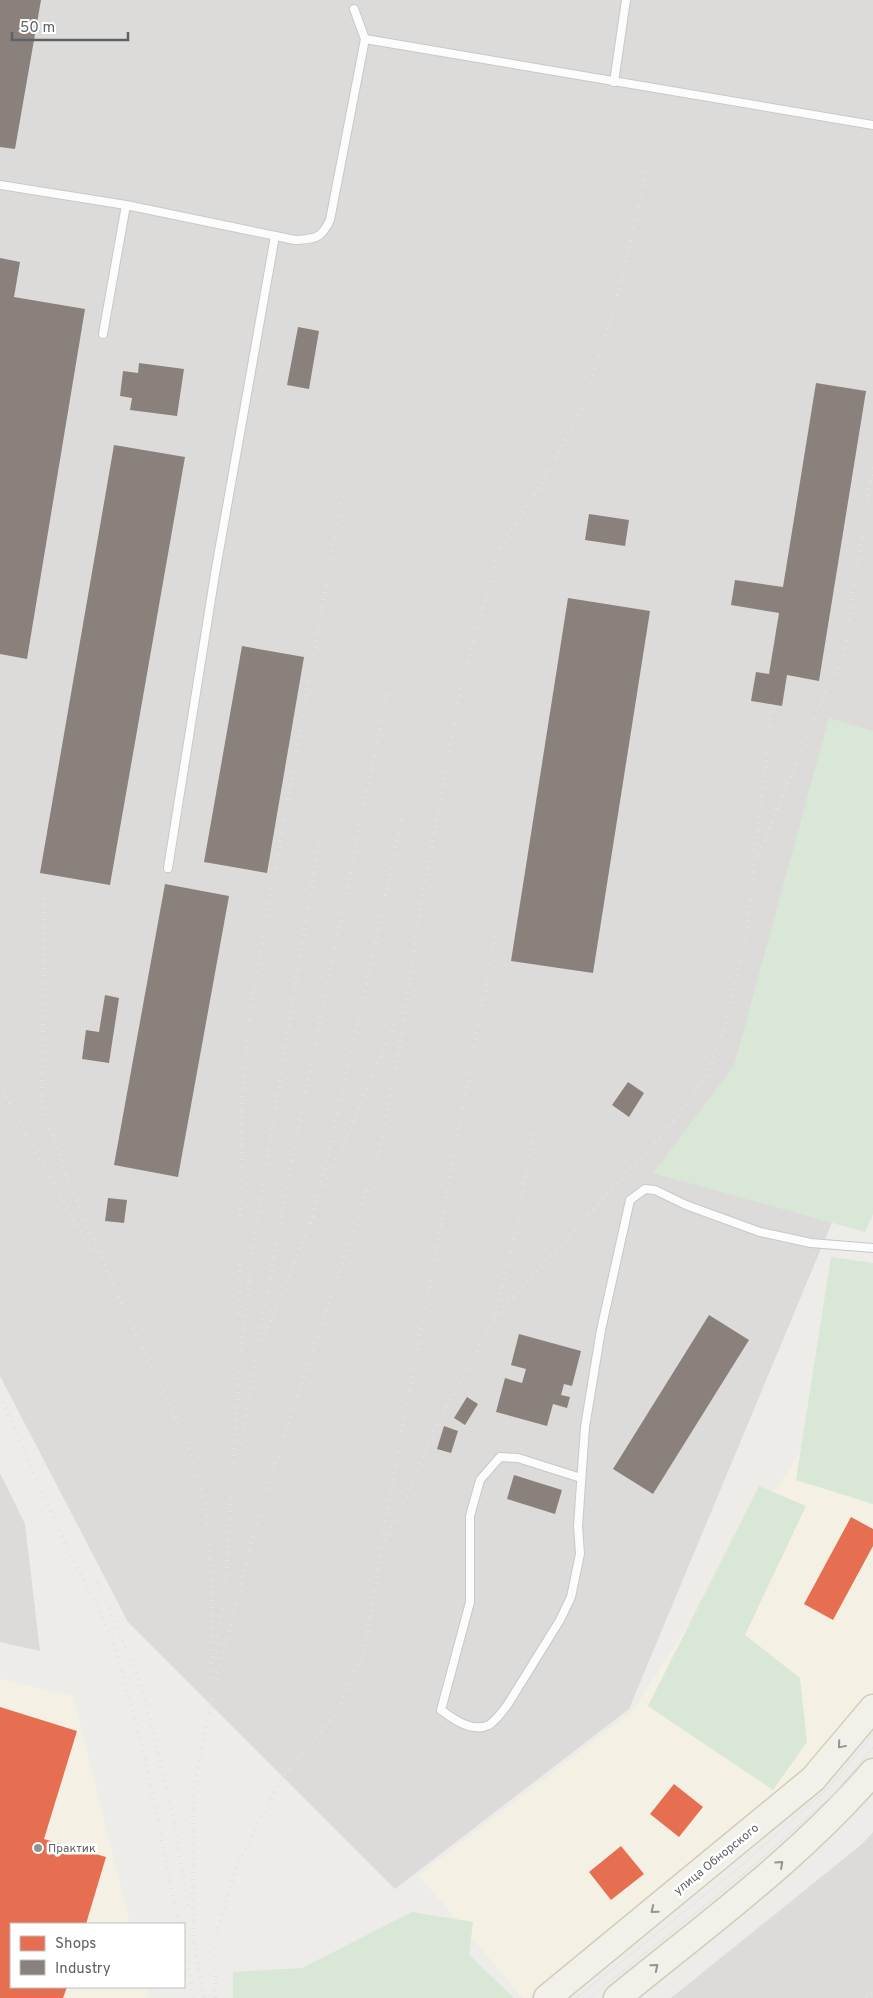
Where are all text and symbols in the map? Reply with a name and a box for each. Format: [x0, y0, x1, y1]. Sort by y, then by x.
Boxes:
scale bar [12, 10, 129, 42]
text: 50 m [20, 19, 55, 38]
one-way arrow [838, 1740, 847, 1749]
street label: улица Обнорского [671, 1820, 763, 1899]
place label: Практик [48, 1841, 96, 1857]
marker: Практик [32, 1842, 44, 1854]
one-way arrow [774, 1861, 783, 1870]
one-way arrow [651, 1905, 660, 1913]
legend [10, 1923, 185, 1988]
text: Shops [55, 1935, 96, 1954]
text: Industry [55, 1960, 111, 1979]
one-way arrow [649, 1964, 658, 1973]

